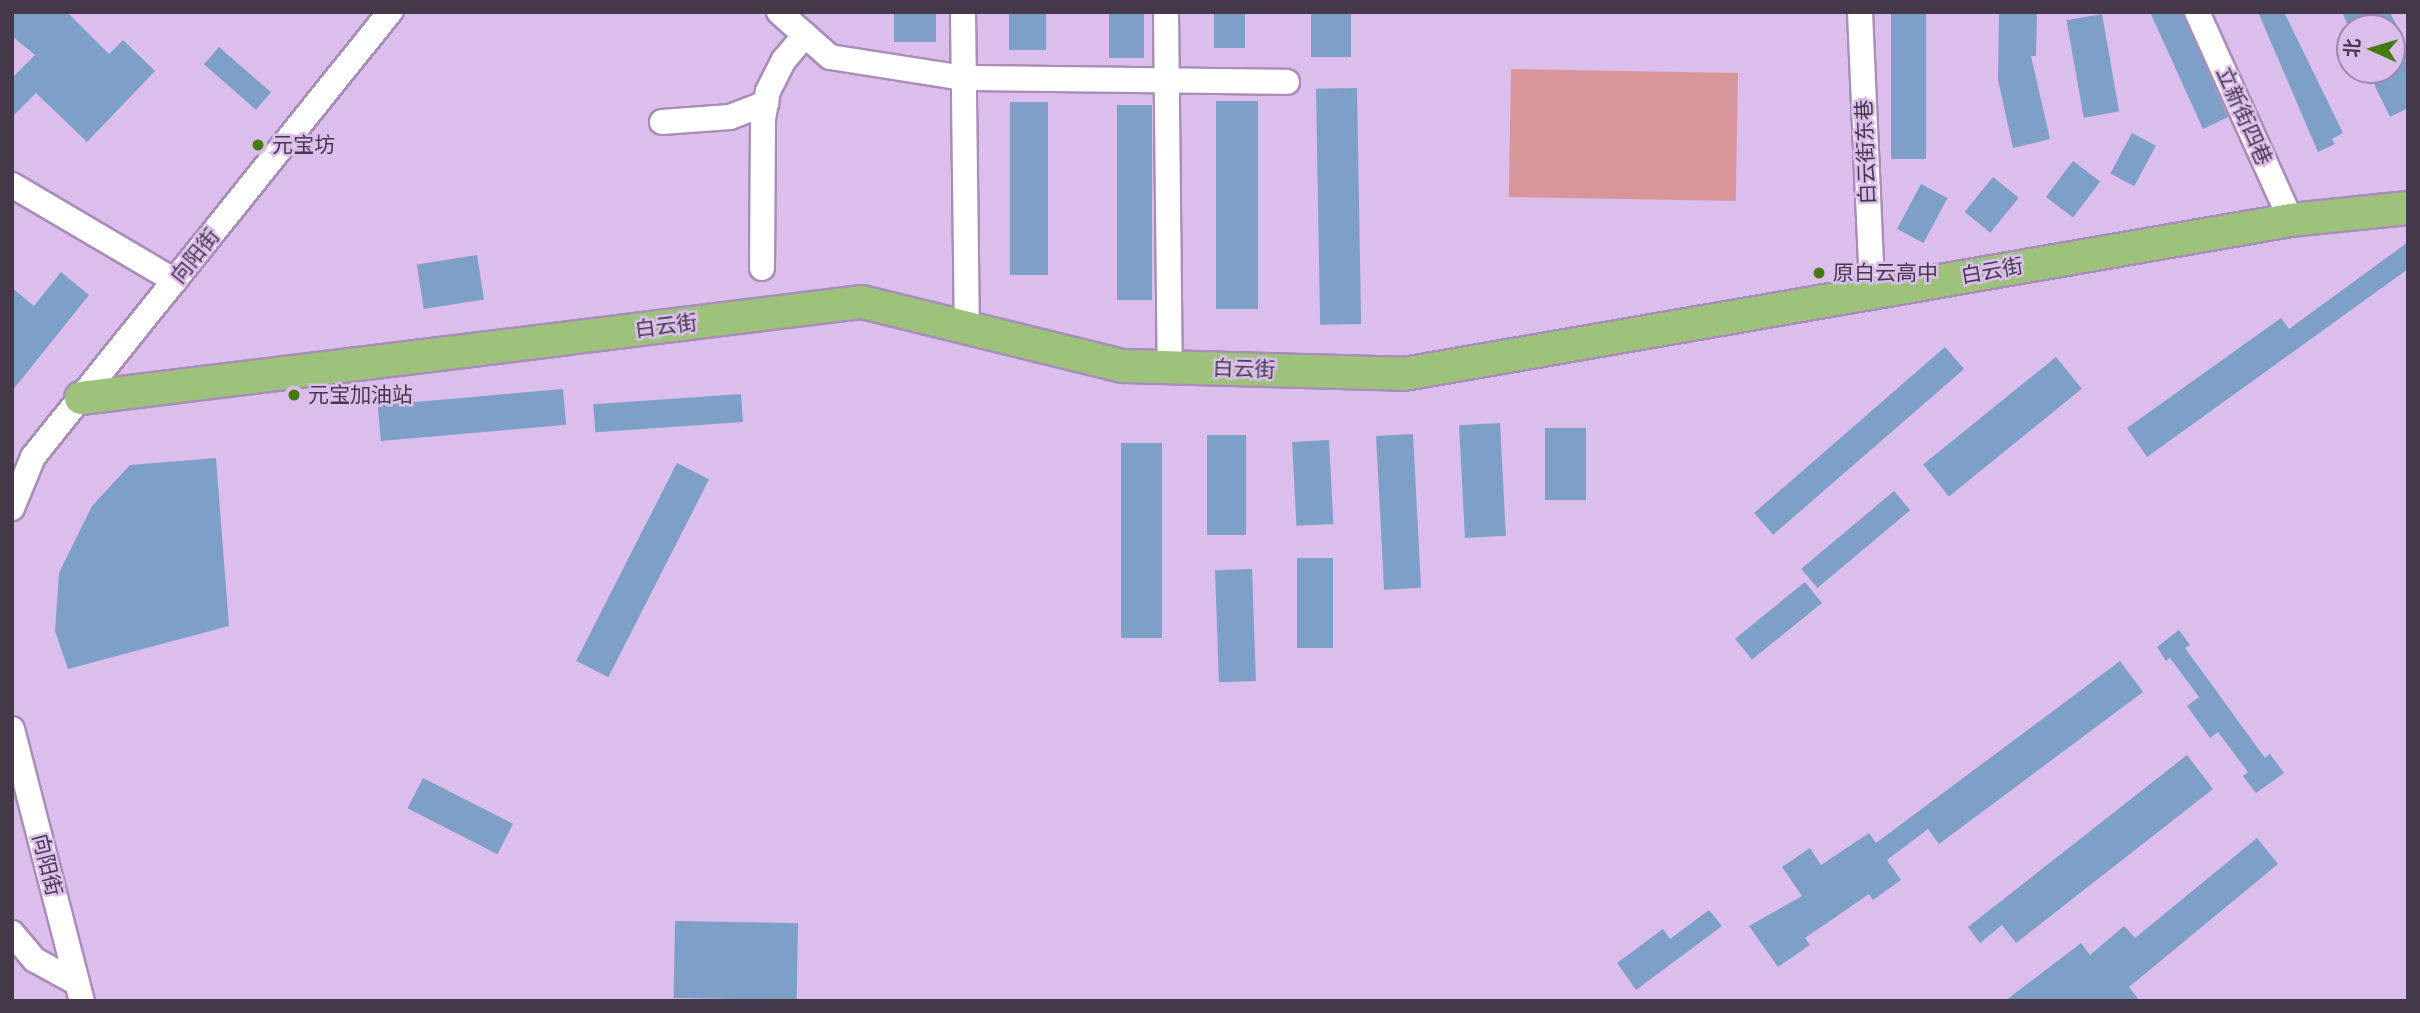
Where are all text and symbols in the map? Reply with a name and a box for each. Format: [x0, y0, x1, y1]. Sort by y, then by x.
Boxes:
north arrow [2336, 14, 2406, 84]
text: 北 [2339, 37, 2365, 58]
street label: 立新街四巷 [2211, 63, 2277, 169]
street label: 白云街东巷 [1852, 99, 1880, 205]
place label: 元宝坊 [272, 132, 335, 158]
marker: 元宝坊 [250, 137, 266, 153]
street label: 向阳街 [165, 224, 225, 288]
street label: 白云街 [1959, 253, 2025, 289]
place label: 原白云高中 [1833, 260, 1938, 286]
marker: 原白云高中 [1811, 265, 1827, 281]
street label: 白云街 [633, 310, 699, 342]
street label: 白云街 [1212, 355, 1276, 383]
place label: 元宝加油站 [308, 382, 413, 408]
marker: 元宝加油站 [286, 387, 302, 403]
street label: 向阳街 [27, 831, 67, 899]

